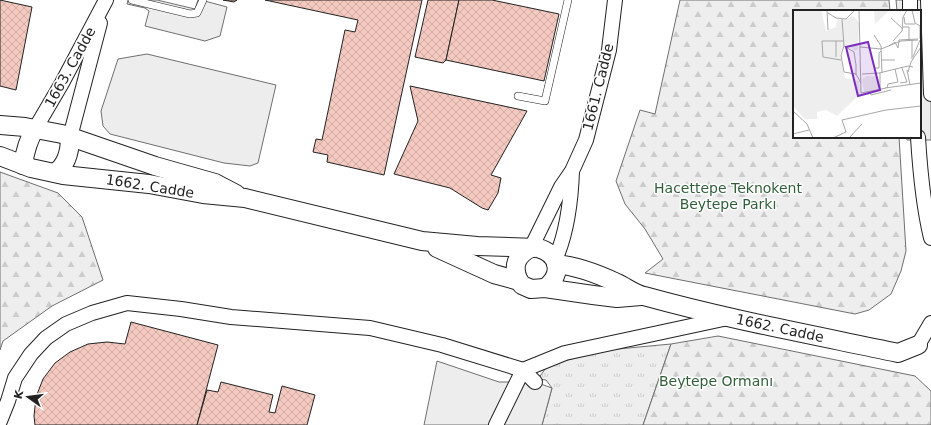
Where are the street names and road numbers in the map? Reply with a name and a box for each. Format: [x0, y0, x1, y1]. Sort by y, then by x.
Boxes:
street label: 1663. Cadde [41, 24, 99, 110]
street label: 1661. Cadde [579, 42, 617, 132]
street label: 1662. Cadde [105, 171, 195, 201]
street label: 1662. Cadde [735, 311, 825, 345]

